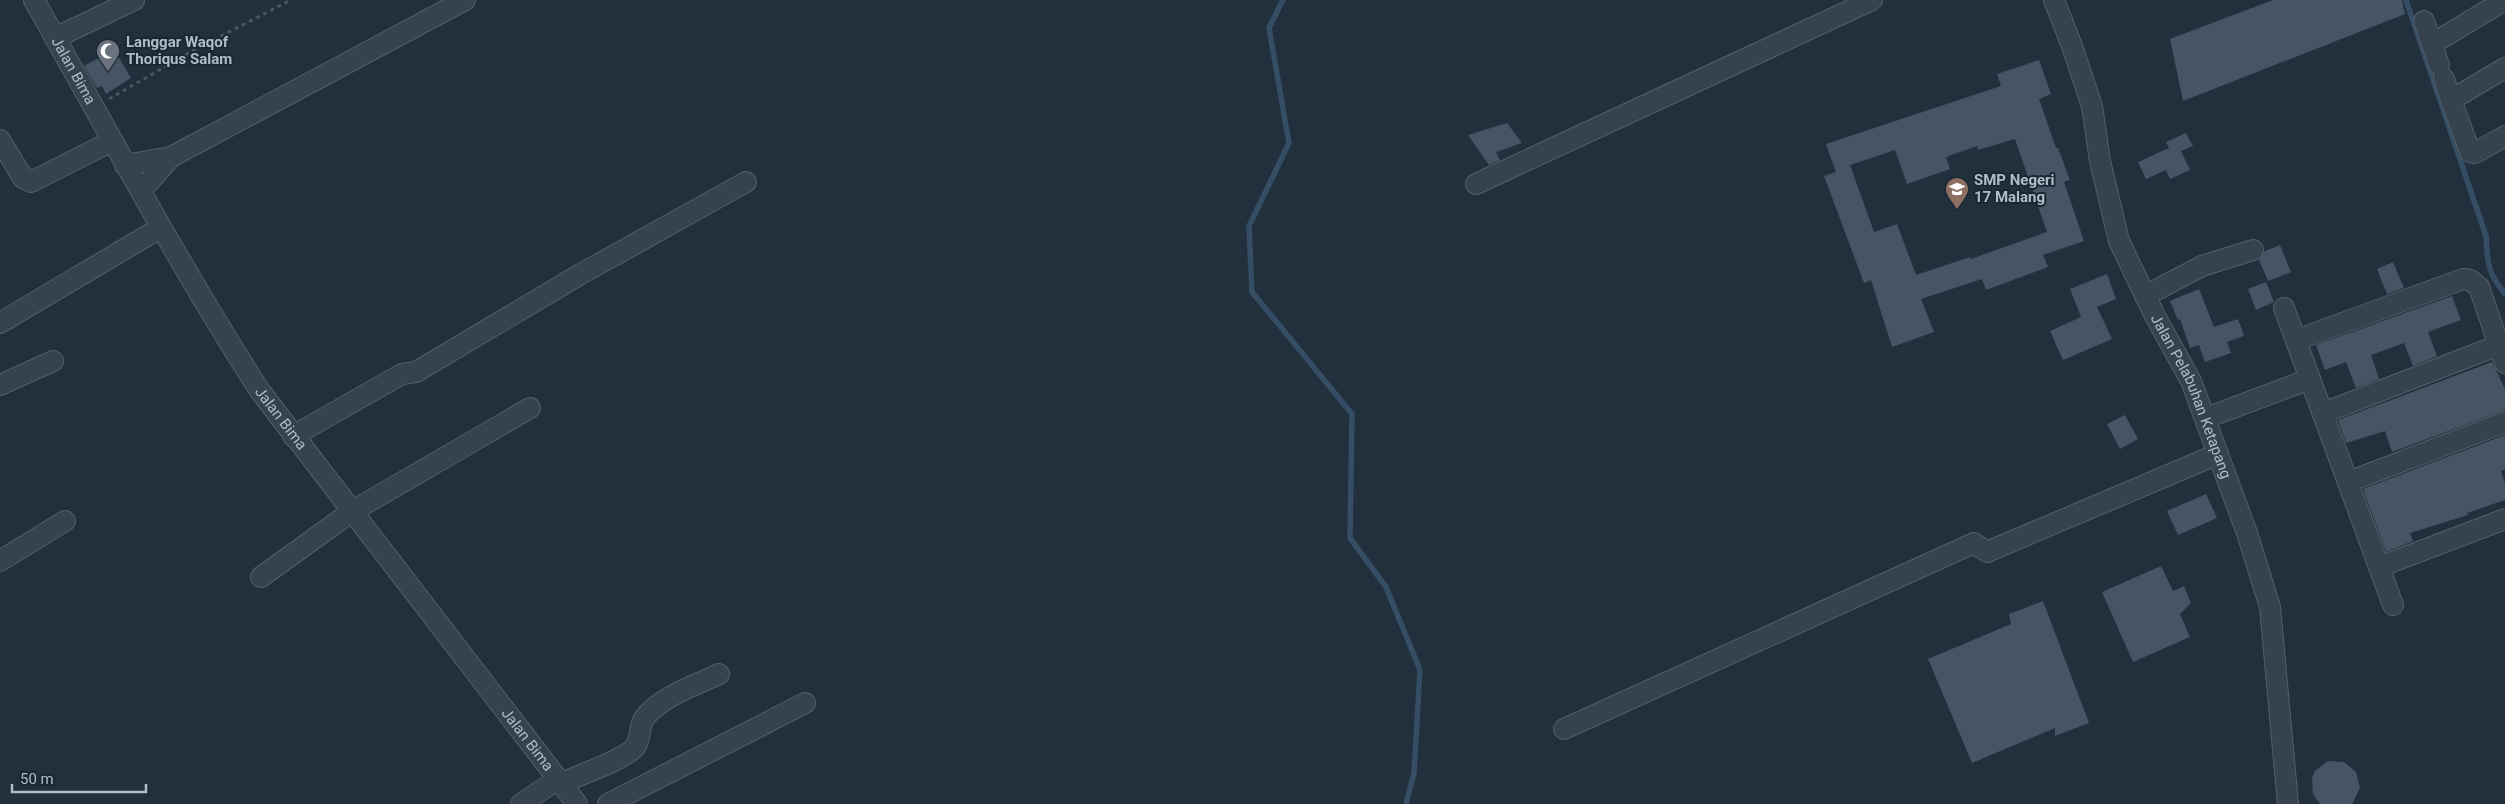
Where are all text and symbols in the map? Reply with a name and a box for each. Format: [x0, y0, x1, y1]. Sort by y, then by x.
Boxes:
place label: Langgar Waqof Thoriqus Salam [126, 33, 232, 68]
street label: Jalan Bima [48, 34, 100, 108]
mosque icon: Langgar Waqof Thoriqus Salam [95, 38, 121, 72]
place label: SMP Negeri 17 Malang [1974, 171, 2055, 206]
school or university icon: SMP Negeri 17 Malang [1944, 176, 1970, 210]
street label: Jalan Pelabuhan Ketapang [2147, 311, 2235, 481]
street label: Jalan Bima [251, 383, 311, 453]
street label: Jalan Bima [498, 704, 557, 775]
scale bar [12, 762, 146, 794]
text: 50 m [20, 770, 54, 788]

